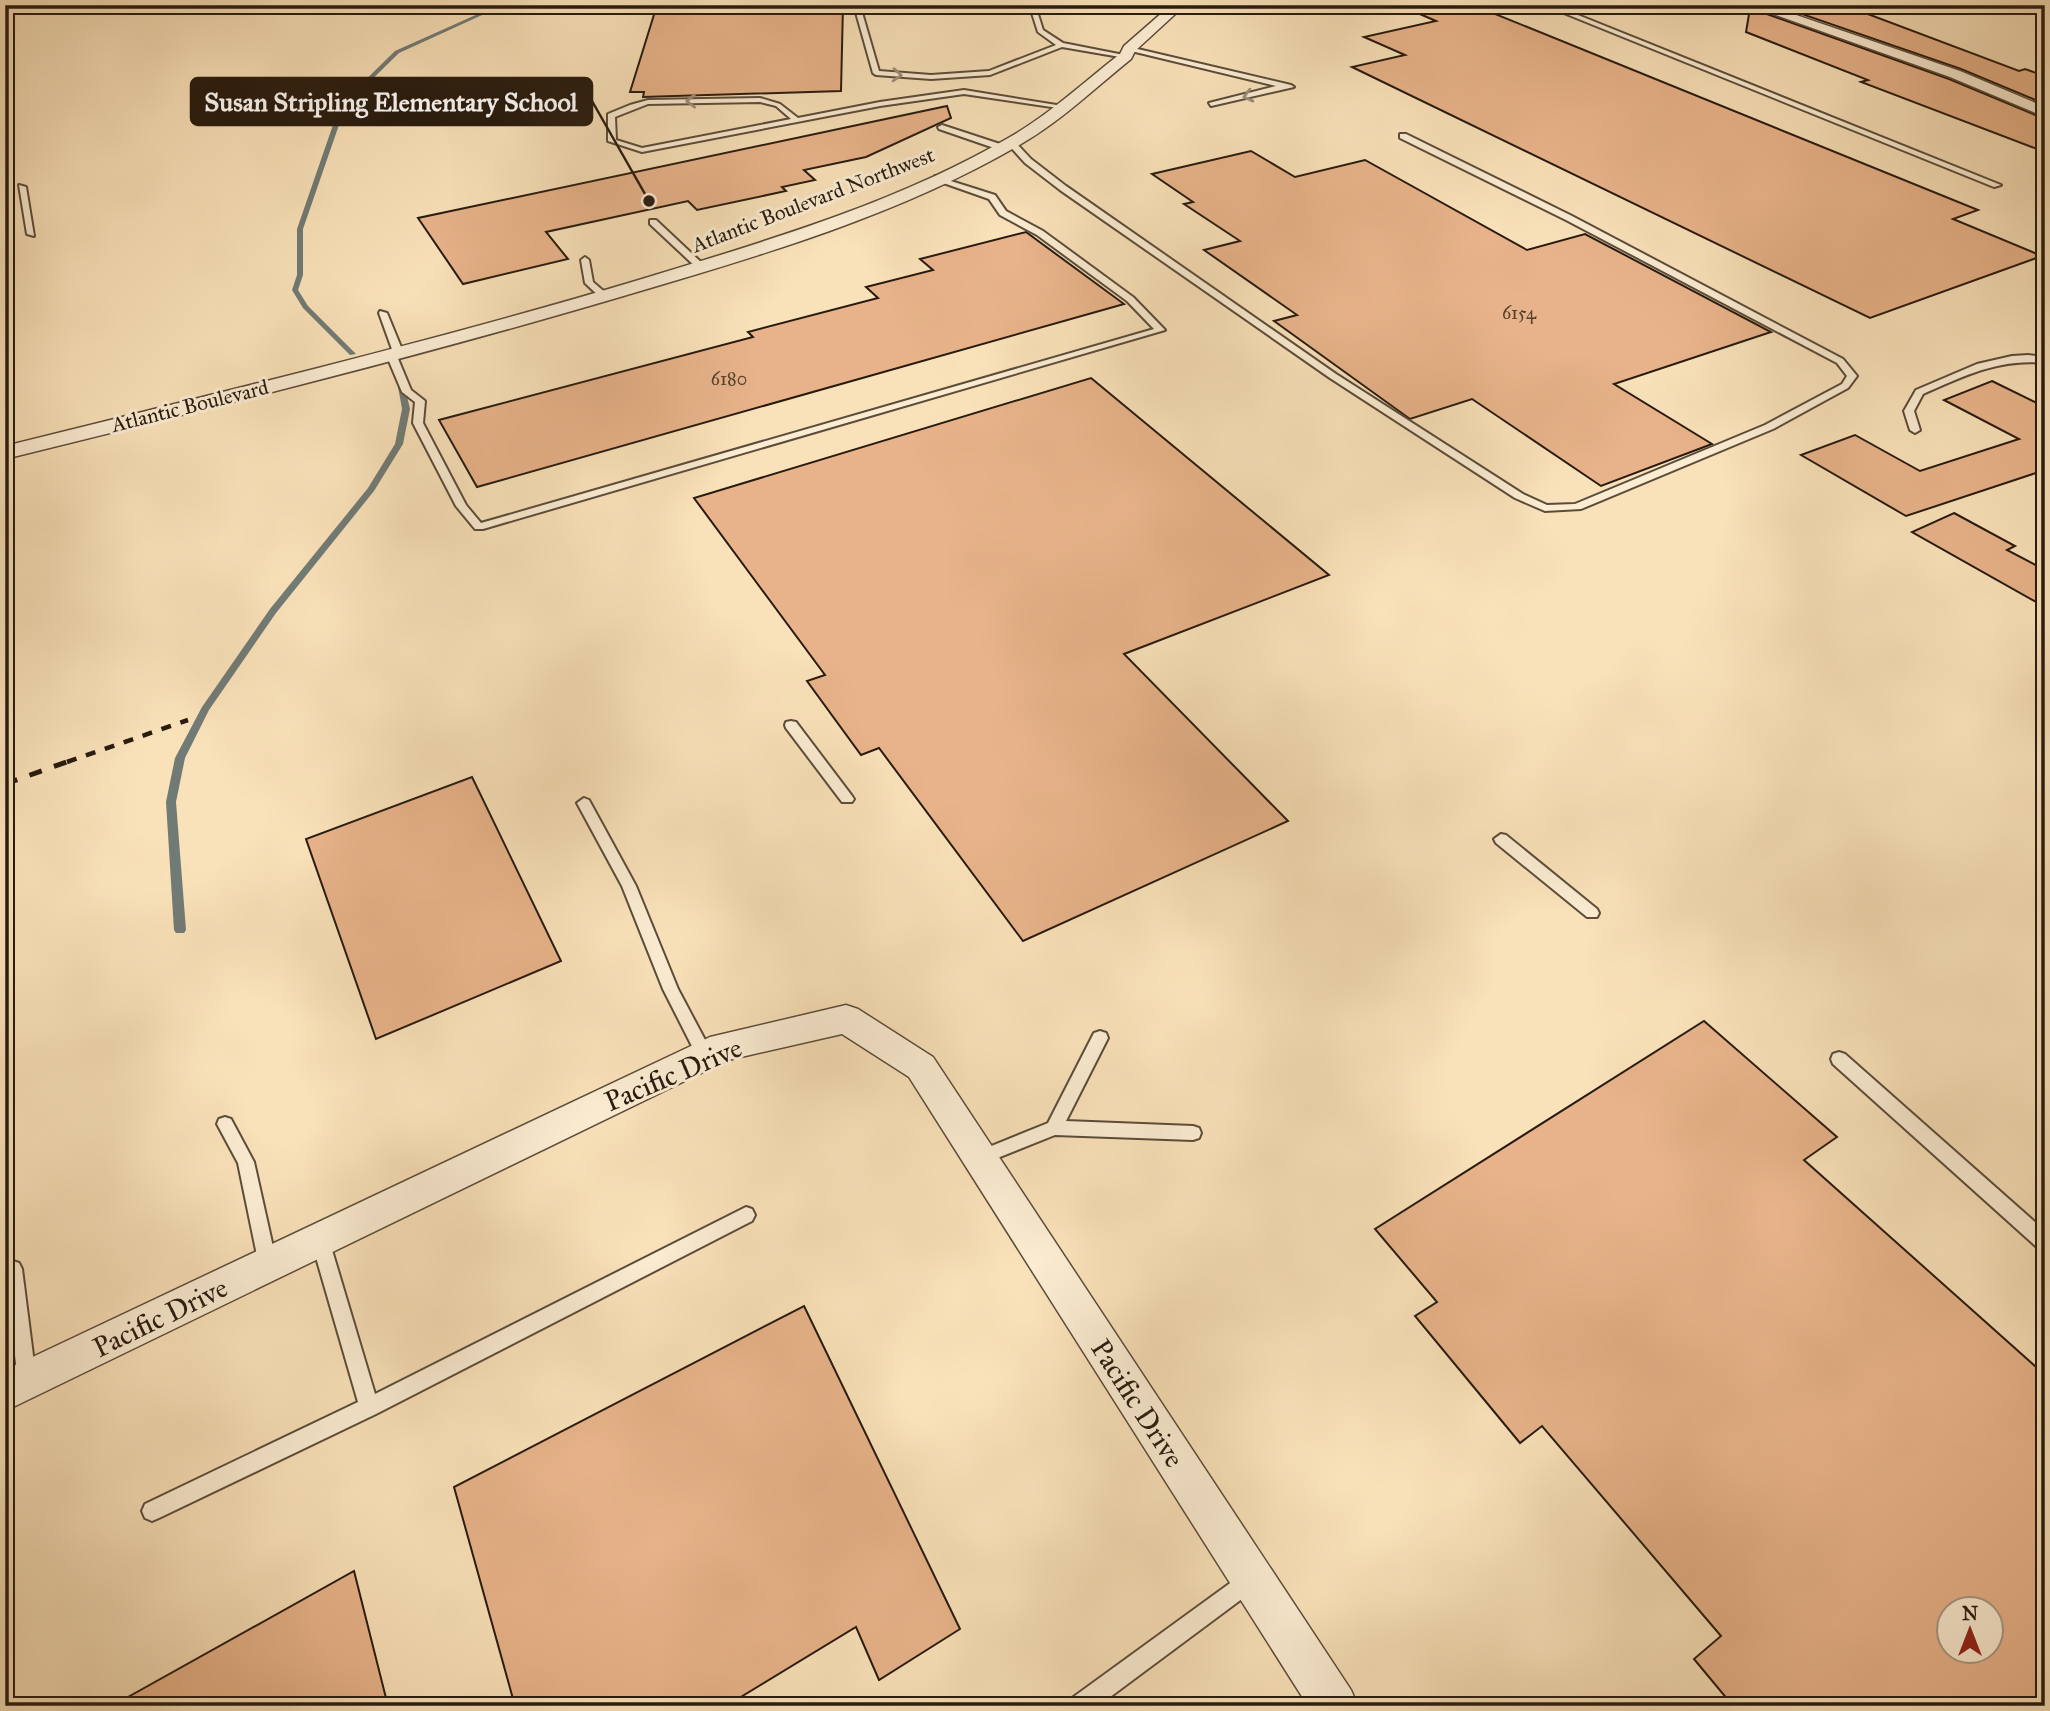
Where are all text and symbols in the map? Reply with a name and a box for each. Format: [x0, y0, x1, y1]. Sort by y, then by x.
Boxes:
one-way arrow [892, 67, 903, 82]
callout: Susan Stripling Elementary School [191, 78, 592, 125]
text: Susan Stripling Elementary School [204, 86, 579, 119]
one-way arrow [1242, 88, 1254, 102]
one-way arrow [686, 93, 696, 109]
street label: Atlantic Boulevard Northwest [687, 141, 939, 259]
house number: 6154 [1502, 302, 1537, 324]
house number: 6180 [711, 368, 747, 390]
street label: Atlantic Boulevard [108, 374, 272, 438]
street label: Pacific Drive [599, 1030, 747, 1119]
street label: Pacific Drive [87, 1270, 233, 1365]
street label: Pacific Drive [1083, 1333, 1192, 1474]
north arrow [1934, 1596, 2004, 1666]
text: N [1962, 1602, 1978, 1625]

